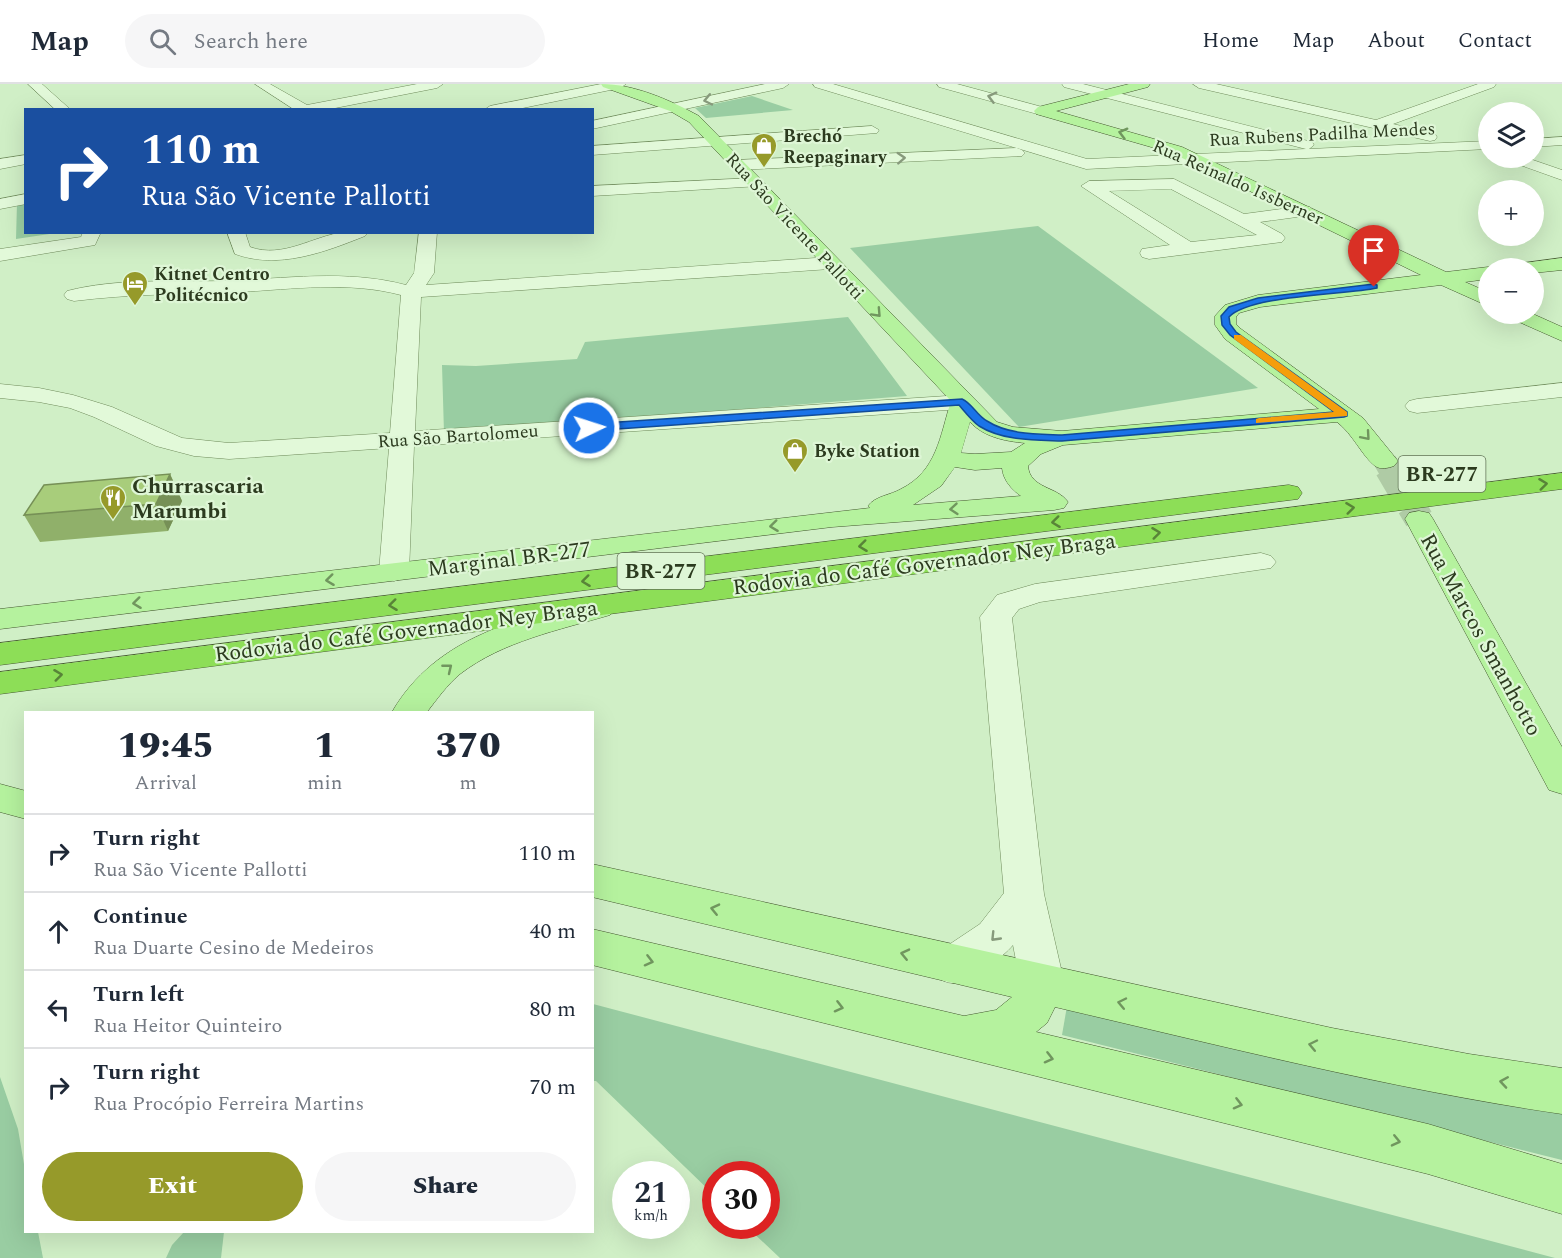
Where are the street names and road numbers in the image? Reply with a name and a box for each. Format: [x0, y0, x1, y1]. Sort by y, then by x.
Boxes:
street label: Rua Rubens Padilha Mendes [1208, 115, 1436, 154]
street label: Rua Reinaldo Issberner [1148, 133, 1328, 232]
street label: Rua São Vicente Pallotti [719, 147, 870, 306]
street label: Rua São Bartolomeu [377, 417, 539, 456]
road number: BR-277 [1398, 456, 1486, 492]
street label: Rodovia do Café Governador Ney Braga [731, 525, 1118, 604]
street label: Rua Marcos Smanhotto [1411, 527, 1550, 742]
street label: Marginal BR-277 [425, 533, 593, 586]
road number: BR-277 [618, 553, 704, 589]
street label: Rodovia do Café Governador Ney Braga [213, 592, 600, 671]

